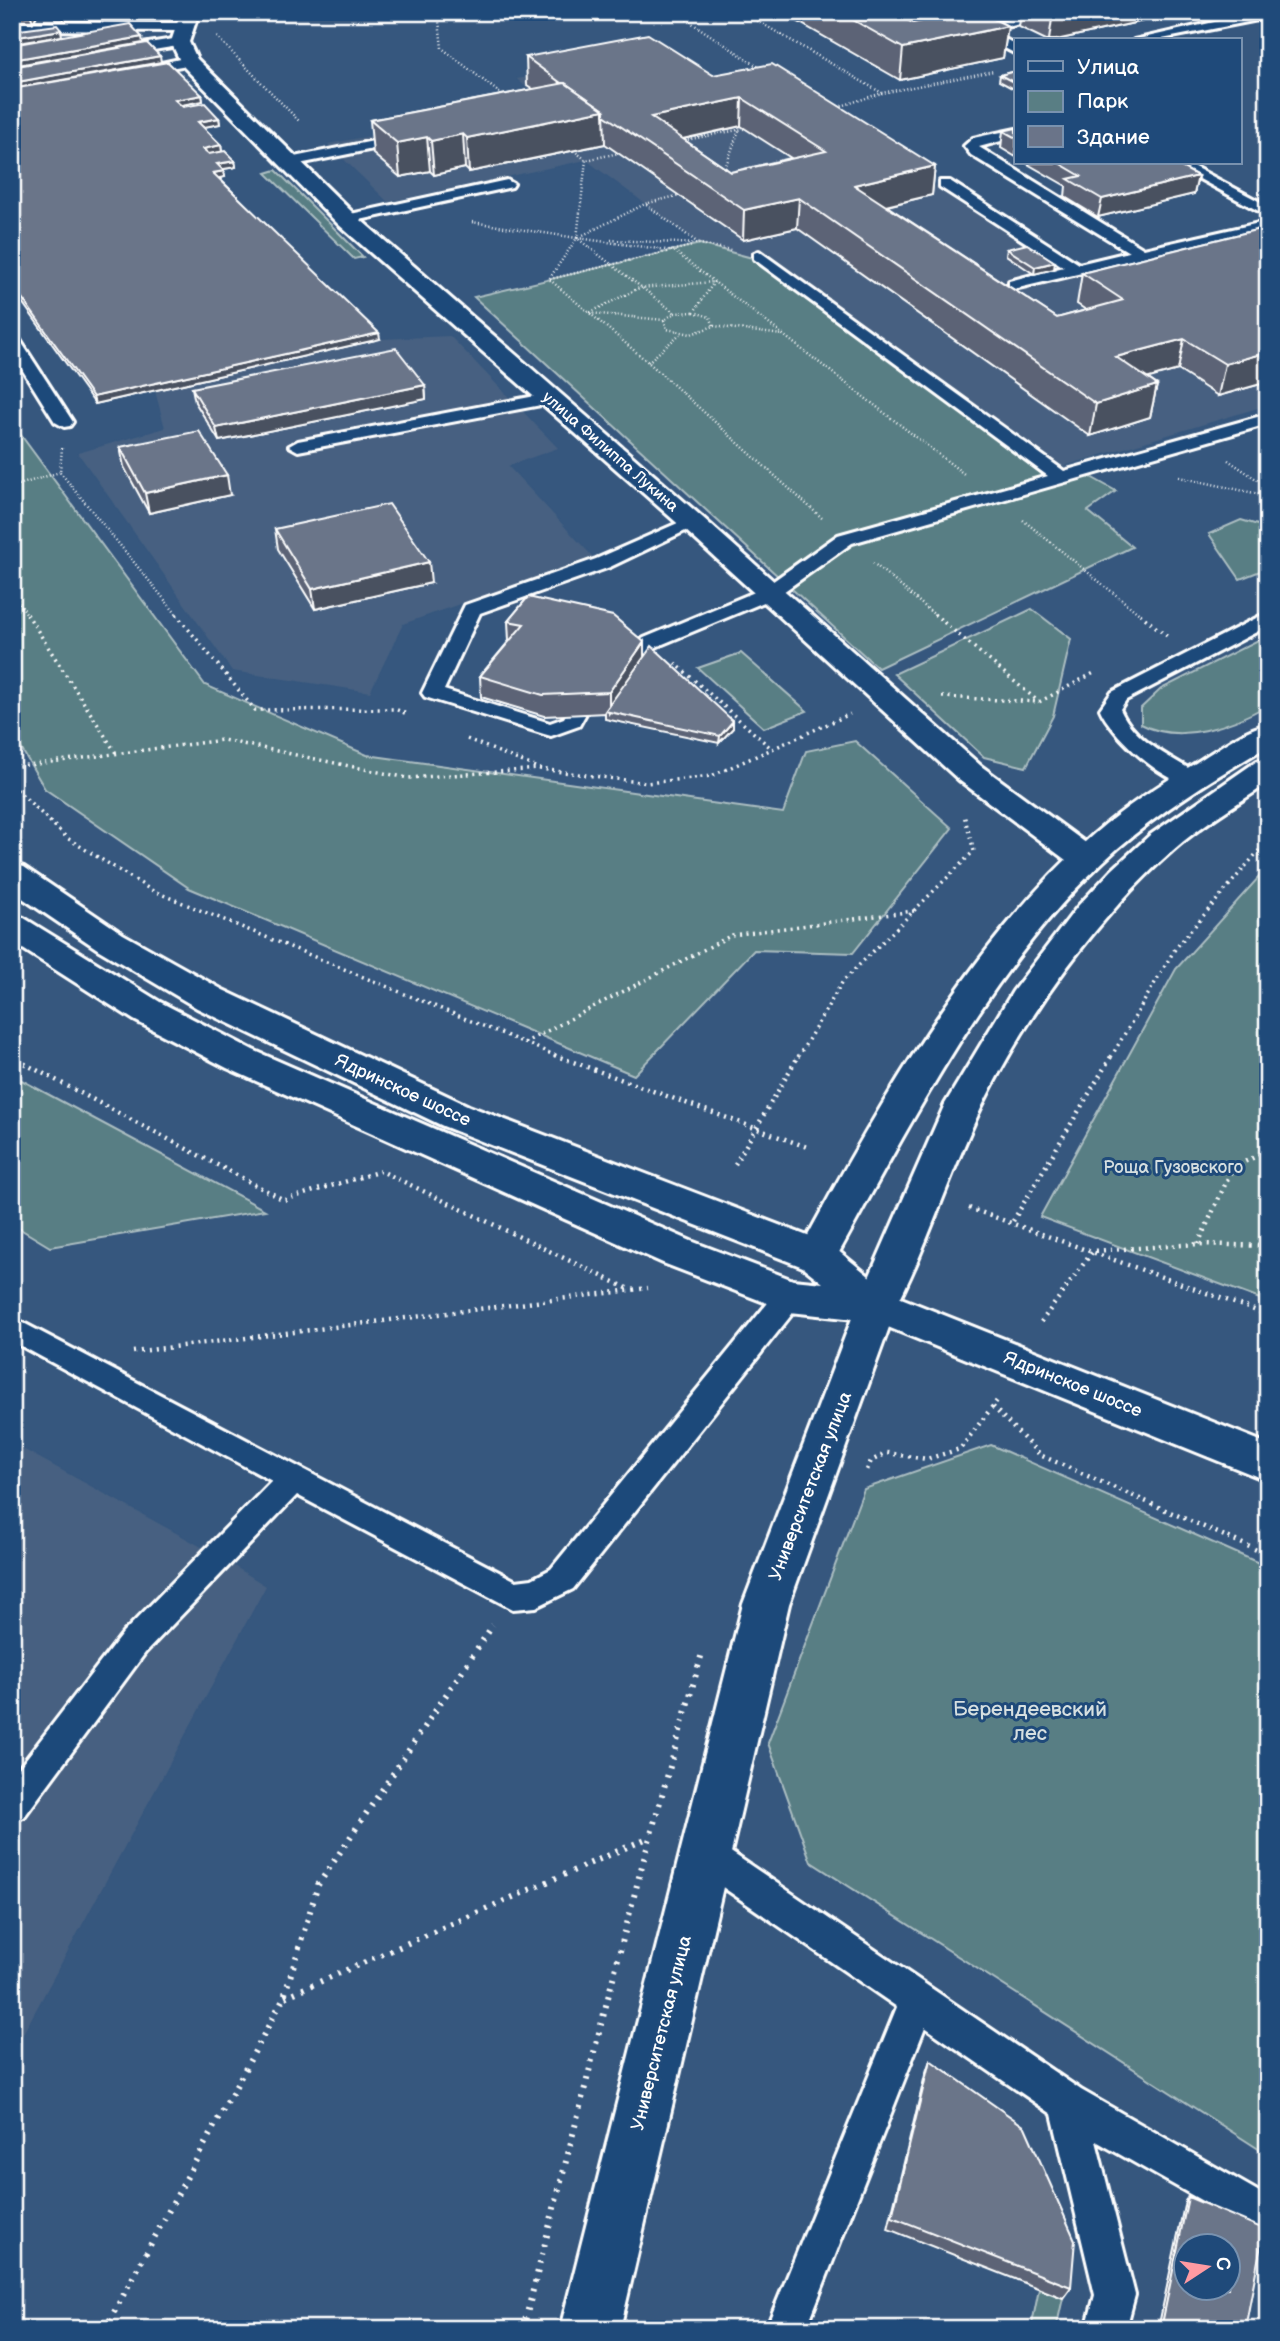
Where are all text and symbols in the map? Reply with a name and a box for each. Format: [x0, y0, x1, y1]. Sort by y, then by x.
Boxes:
legend [1014, 38, 1242, 164]
text: Улица [1077, 55, 1140, 80]
text: Парк [1077, 89, 1128, 114]
text: Здание [1077, 125, 1150, 150]
street label: улица Филиппа Лукина [538, 388, 682, 517]
street label: Ядринское шоссе [332, 1050, 474, 1131]
park label: Роща Гузовского [1103, 1157, 1243, 1178]
street label: Ядринское шоссе [1001, 1347, 1145, 1422]
street label: Университетская улица [765, 1389, 856, 1583]
park label: Берендеевский лес [953, 1697, 1107, 1746]
street label: Университетская улица [627, 1933, 696, 2133]
north arrow [1172, 2232, 1242, 2302]
text: С [1210, 2255, 1235, 2273]

